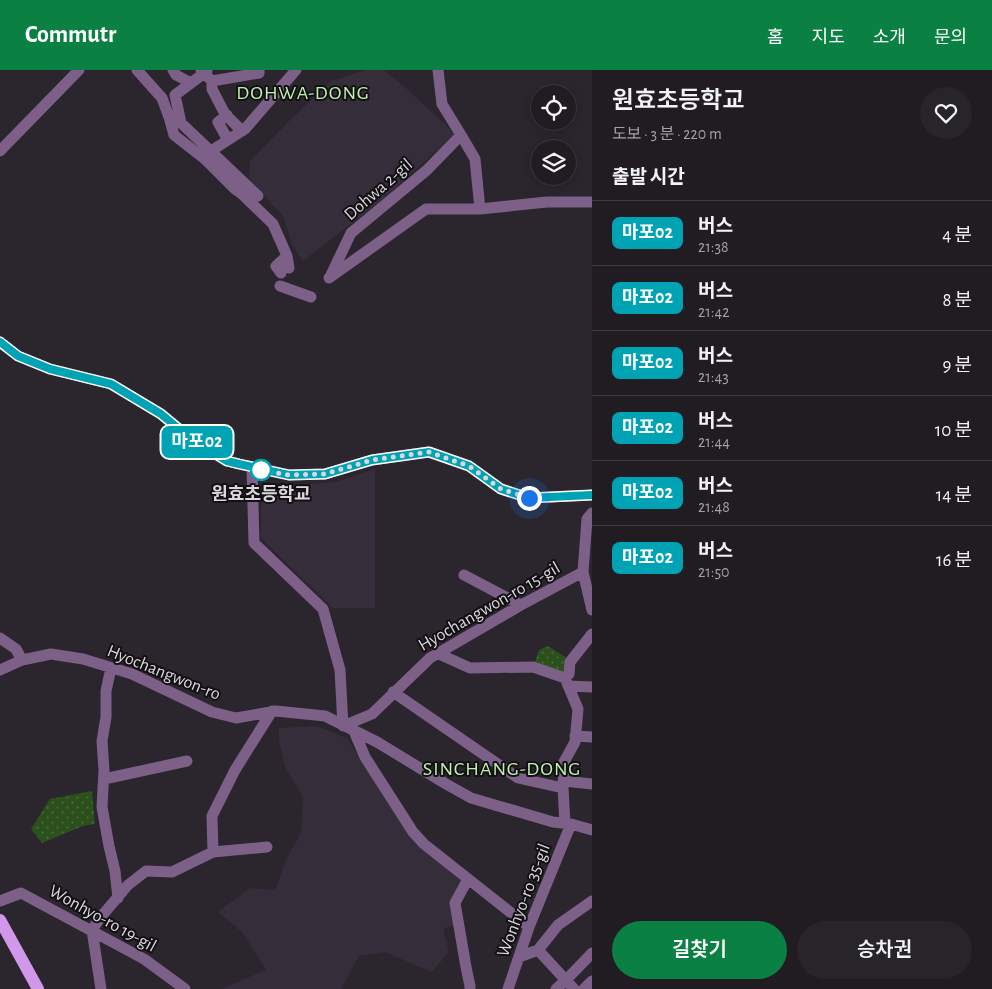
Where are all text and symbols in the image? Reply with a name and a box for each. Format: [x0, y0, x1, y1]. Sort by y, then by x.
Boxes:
text: Commutr [25, 23, 116, 47]
text: 홈 [767, 29, 784, 47]
text: 지도 [812, 29, 845, 47]
text: 소개 [873, 29, 906, 47]
text: 문의 [934, 29, 967, 47]
district label: DOHWA-DONG [236, 83, 370, 103]
map controls [531, 85, 576, 185]
button: locate [531, 85, 576, 130]
button: heart [920, 87, 972, 139]
text: 원효초등학교 [612, 89, 744, 113]
text: 도보 · 3 분 · 220 m [612, 126, 722, 142]
button: layers [531, 140, 576, 185]
street label: Dohwa 2-gil [341, 155, 416, 224]
text: 출발 시간 [612, 168, 685, 187]
text: 버스 [698, 217, 733, 236]
text: 마포02 [622, 224, 673, 242]
text: 4 분 [942, 226, 972, 245]
text: 21:38 [698, 239, 729, 255]
text: 버스 [698, 282, 733, 301]
text: 마포02 [622, 289, 673, 307]
text: 8 분 [942, 291, 972, 310]
text: 21:42 [698, 304, 729, 320]
text: 버스 [698, 347, 733, 366]
text: 마포02 [622, 354, 673, 372]
text: 9 분 [942, 356, 972, 375]
text: 21:43 [698, 369, 729, 385]
text: 버스 [698, 412, 733, 431]
text: 마포02 [622, 419, 673, 437]
text: 10 분 [935, 421, 972, 440]
line badge: 마포02 [162, 426, 232, 458]
text: 마포02 [172, 433, 222, 451]
text: 21:44 [698, 434, 730, 450]
marker: 원효초등학교 [250, 459, 272, 481]
text: 버스 [698, 477, 733, 496]
place label: 원효초등학교 [211, 484, 311, 504]
text: 마포02 [622, 484, 673, 502]
your location [517, 486, 542, 511]
text: 14 분 [936, 486, 972, 505]
text: 21:48 [698, 499, 730, 515]
text: 버스 [698, 542, 733, 561]
text: 마포02 [622, 549, 673, 567]
text: 16 분 [936, 551, 972, 570]
street label: Hyochangwon-ro 15-gil [416, 559, 563, 655]
text: 21:50 [698, 564, 730, 580]
street label: Hyochangwon-ro [104, 642, 223, 704]
district label: SINCHANG-DONG [423, 759, 581, 779]
street label: Wonhyo-ro 35-gil [494, 841, 554, 959]
street label: Wonhyo-ro 19-gil [46, 882, 159, 956]
button: 길찾기 [612, 921, 787, 979]
button: 승차권 [797, 921, 972, 979]

